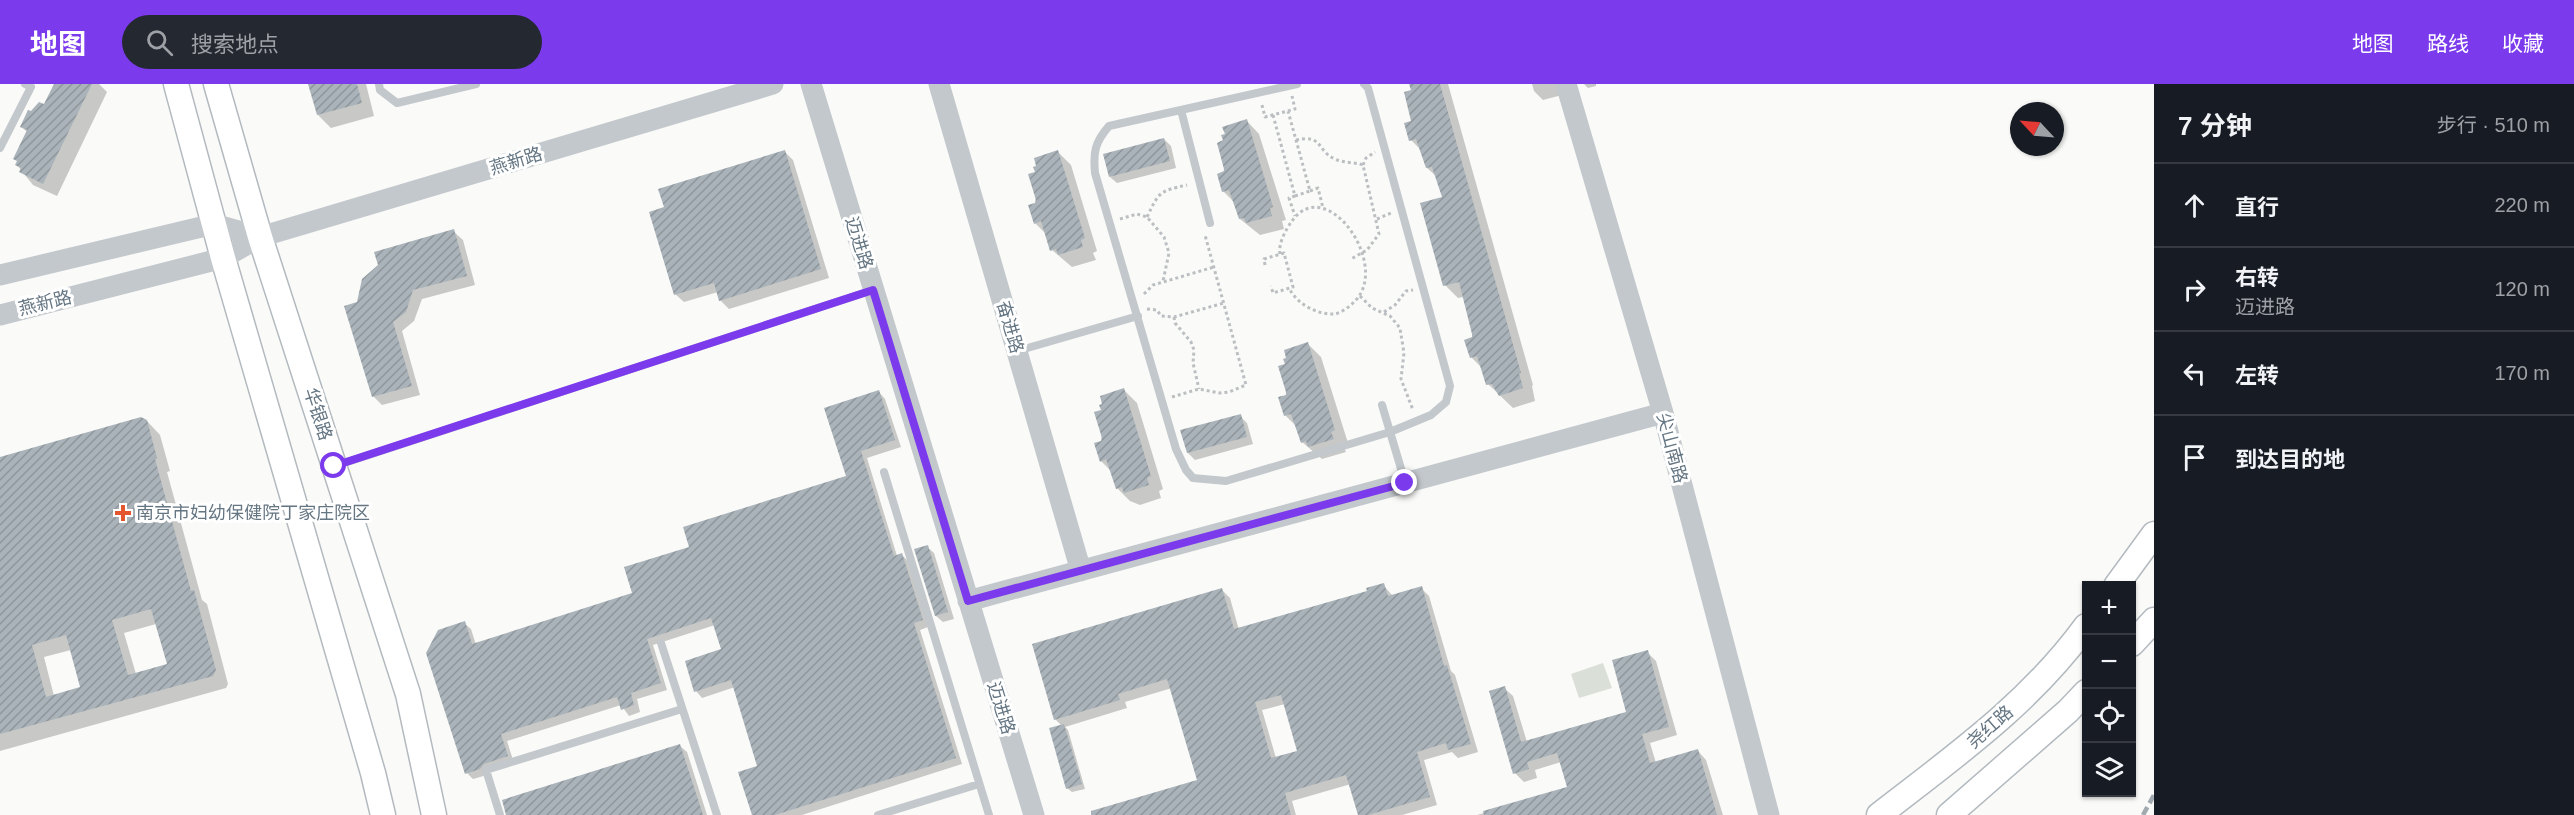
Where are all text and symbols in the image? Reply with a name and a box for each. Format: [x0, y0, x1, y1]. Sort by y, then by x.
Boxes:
search box [122, 15, 542, 69]
icon: search [143, 26, 176, 59]
text: 地图 [30, 29, 86, 60]
text: 搜索地点 [191, 32, 279, 57]
text: 地图 [2352, 32, 2394, 55]
text: 路线 [2427, 32, 2469, 55]
text: 收藏 [2502, 32, 2544, 55]
north arrow [2010, 102, 2064, 156]
text: 7 分钟 [2178, 111, 2252, 141]
text: 步行 · 510 m [2437, 114, 2550, 136]
street label: 燕新路 [487, 144, 545, 178]
icon: ahead [2178, 189, 2211, 222]
text: 220 m [2494, 194, 2550, 216]
text: 直行 [2235, 195, 2279, 220]
street label: 迈进路 [842, 214, 876, 272]
text: 右转 [2235, 265, 2279, 290]
icon: right [2178, 273, 2211, 306]
text: 120 m [2494, 278, 2550, 300]
street label: 燕新路 [16, 287, 74, 319]
text: 迈进路 [2235, 296, 2295, 318]
street label: 奋进路 [993, 298, 1027, 356]
icon: left [2178, 357, 2211, 390]
text: 170 m [2494, 362, 2550, 384]
text: 左转 [2235, 363, 2279, 388]
street label: 华银路 [300, 385, 336, 443]
street label: 尖山南路 [1653, 411, 1691, 485]
icon: arrive [2178, 441, 2211, 474]
text: 到达目的地 [2235, 447, 2345, 472]
route start [320, 452, 346, 478]
route end [1391, 469, 1417, 495]
place label: 南京市妇幼保健院丁家庄院区 [136, 503, 370, 523]
marker: 南京市妇幼保健院丁家庄院区 [114, 504, 132, 522]
map controls [2082, 581, 2136, 797]
button: + [2082, 581, 2136, 635]
button: − [2082, 635, 2136, 689]
street label: 迈进路 [984, 679, 1018, 737]
button: locate [2082, 689, 2136, 743]
street label: 尧红路 [1963, 702, 2017, 752]
button: layers [2082, 743, 2136, 797]

